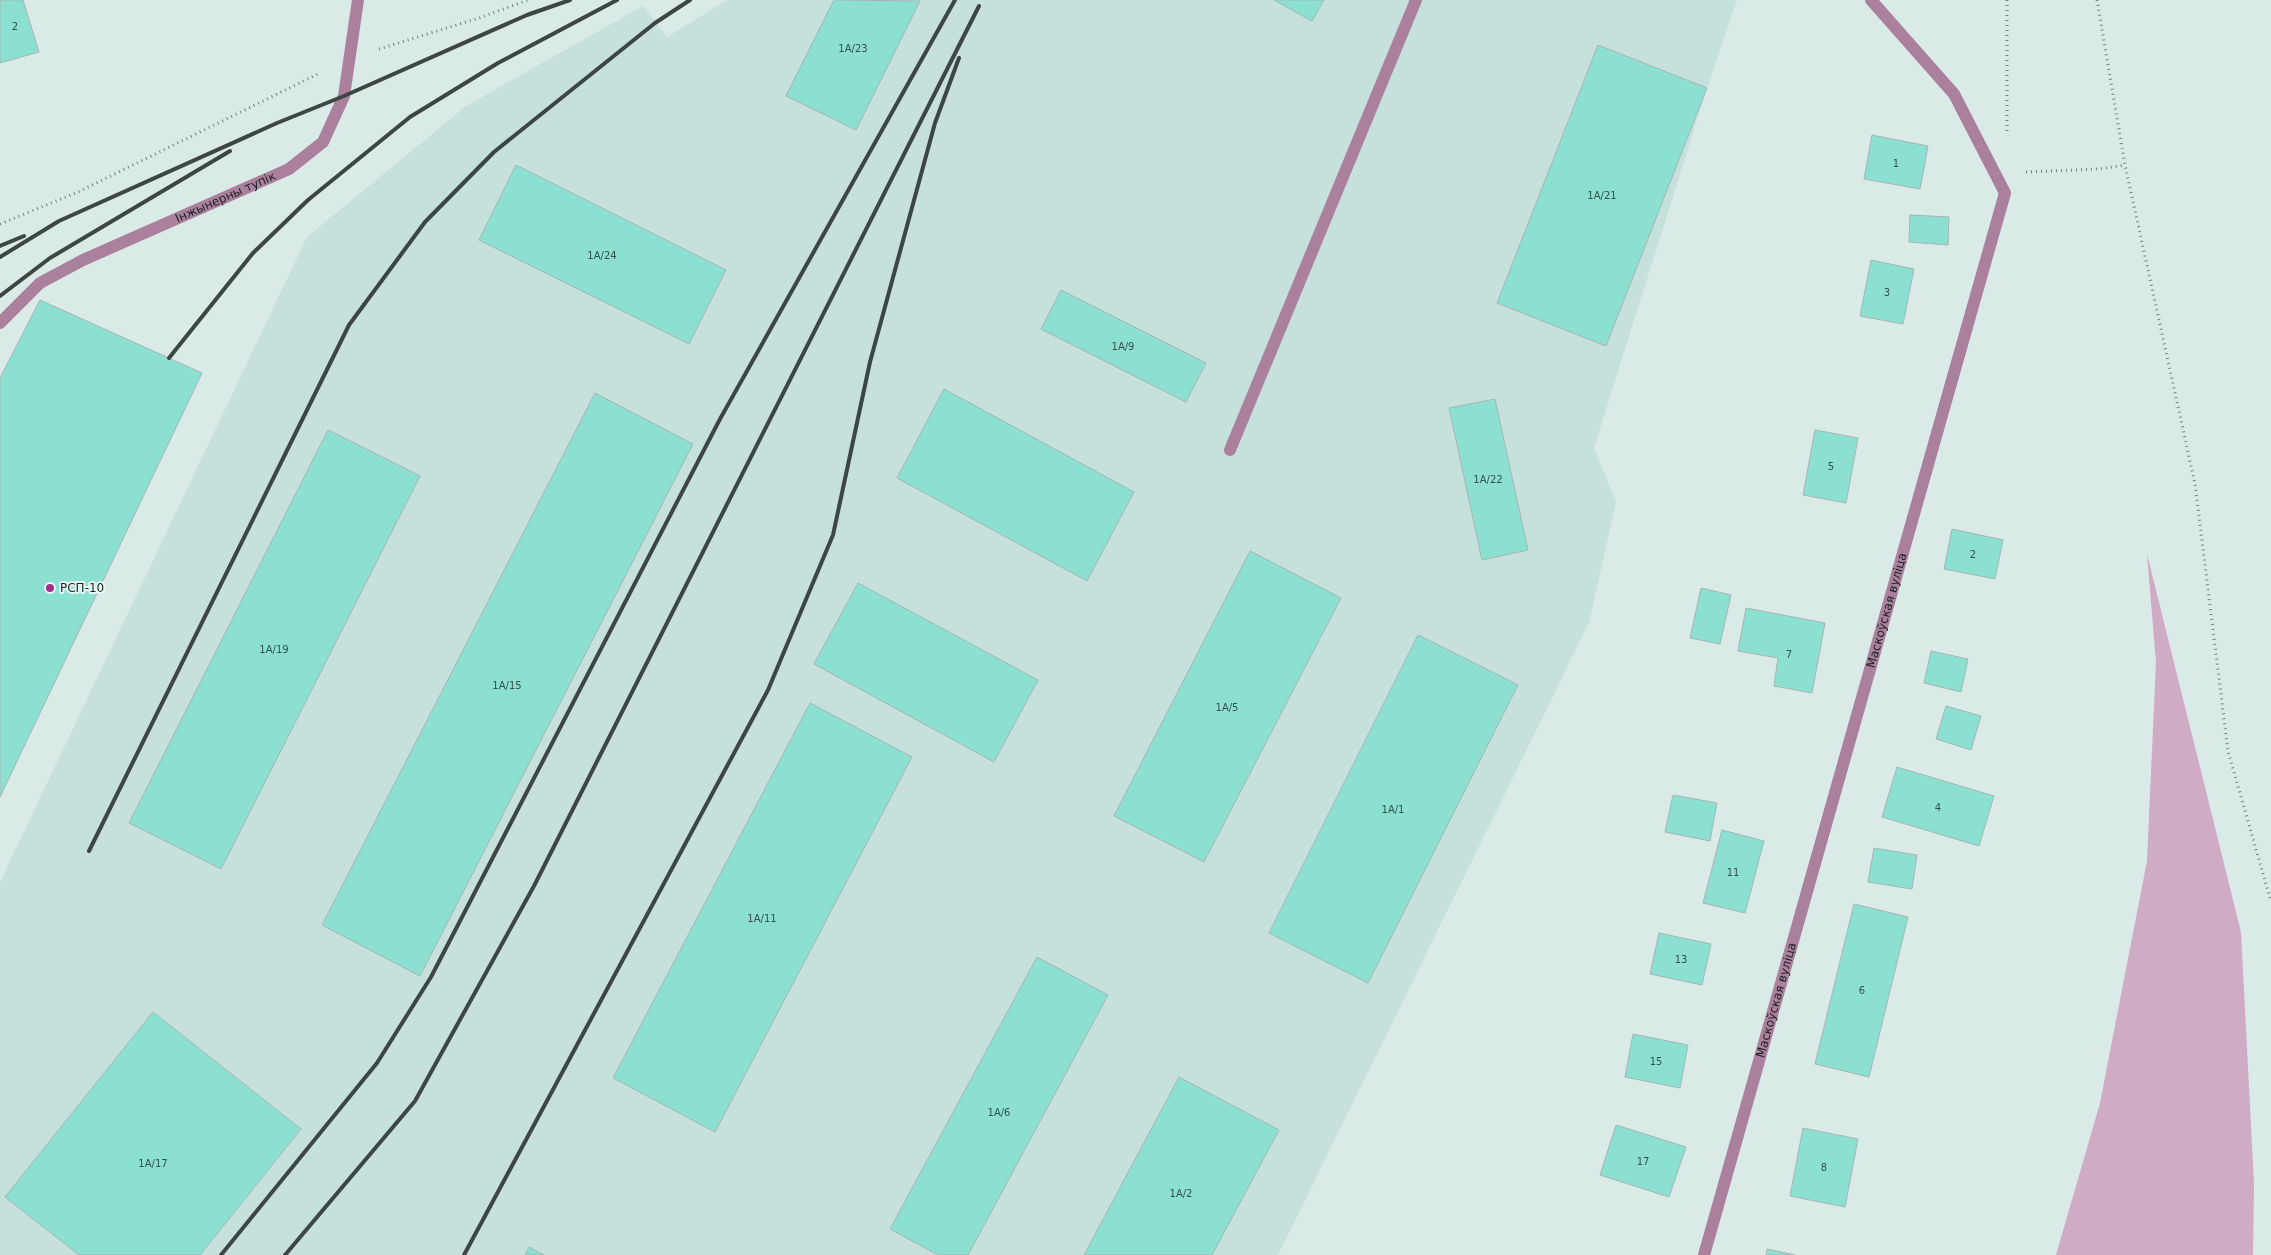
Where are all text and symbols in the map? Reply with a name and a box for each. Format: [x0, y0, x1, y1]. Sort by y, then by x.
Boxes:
house number: 2 [12, 21, 18, 32]
house number: 1А/23 [838, 43, 868, 54]
house number: 1 [1893, 158, 1899, 169]
street label: Інжынерны тупік [173, 169, 278, 225]
house number: 1А/21 [1587, 190, 1617, 201]
house number: 1А/24 [587, 250, 617, 261]
house number: 3 [1884, 287, 1890, 298]
house number: 1А/9 [1112, 341, 1134, 352]
house number: 5 [1828, 461, 1834, 472]
house number: 1А/22 [1473, 474, 1503, 485]
house number: 2 [1970, 549, 1976, 560]
street label: Маскоўская вуліца [1864, 551, 1910, 670]
place label: РСП-10 [60, 581, 104, 595]
marker: РСП-10 [44, 582, 56, 594]
house number: 1А/19 [259, 644, 289, 655]
house number: 7 [1786, 649, 1792, 660]
house number: 1А/15 [492, 680, 522, 691]
house number: 1А/5 [1216, 702, 1238, 713]
house number: 4 [1935, 802, 1941, 813]
house number: 1А/1 [1382, 804, 1404, 815]
house number: 11 [1727, 867, 1739, 878]
house number: 1А/11 [747, 913, 777, 924]
street label: Маскоўская вуліца [1753, 941, 1799, 1059]
house number: 13 [1675, 954, 1687, 965]
house number: 6 [1859, 985, 1865, 996]
house number: 15 [1650, 1056, 1662, 1067]
house number: 1А/6 [988, 1107, 1010, 1118]
house number: 17 [1637, 1156, 1649, 1167]
house number: 1А/17 [138, 1158, 168, 1169]
house number: 8 [1821, 1162, 1827, 1173]
house number: 1А/2 [1170, 1188, 1192, 1199]

